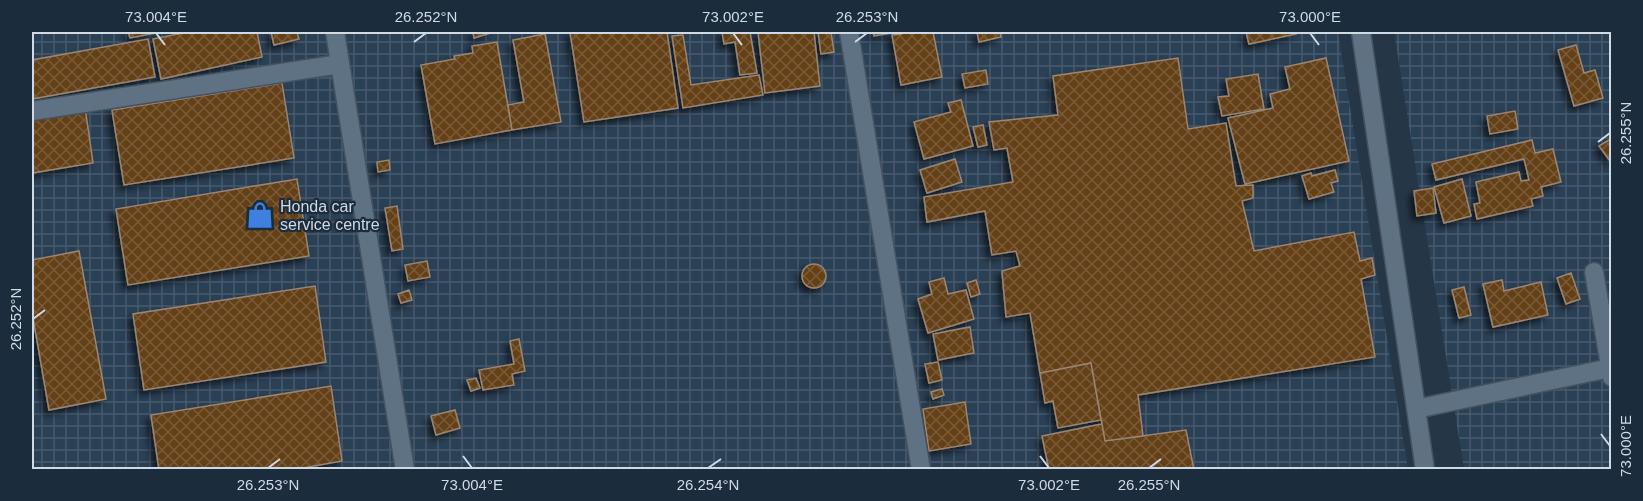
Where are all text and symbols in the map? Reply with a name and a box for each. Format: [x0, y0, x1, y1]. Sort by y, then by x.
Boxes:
text: 73.004°E [125, 8, 187, 25]
text: 26.252°N [395, 8, 457, 25]
text: 73.002°E [702, 8, 764, 25]
text: 26.253°N [836, 8, 898, 25]
text: 73.000°E [1279, 8, 1341, 25]
text: 26.255°N [1617, 102, 1634, 164]
place label: Honda car service centre [280, 198, 380, 233]
shop icon: Honda car service centre [245, 200, 275, 230]
text: 26.252°N [7, 288, 24, 350]
text: 73.000°E [1617, 415, 1634, 477]
text: 26.253°N [237, 476, 299, 493]
text: 73.004°E [441, 476, 503, 493]
text: 26.254°N [677, 476, 739, 493]
text: 73.002°E [1018, 476, 1080, 493]
text: 26.255°N [1118, 476, 1180, 493]

